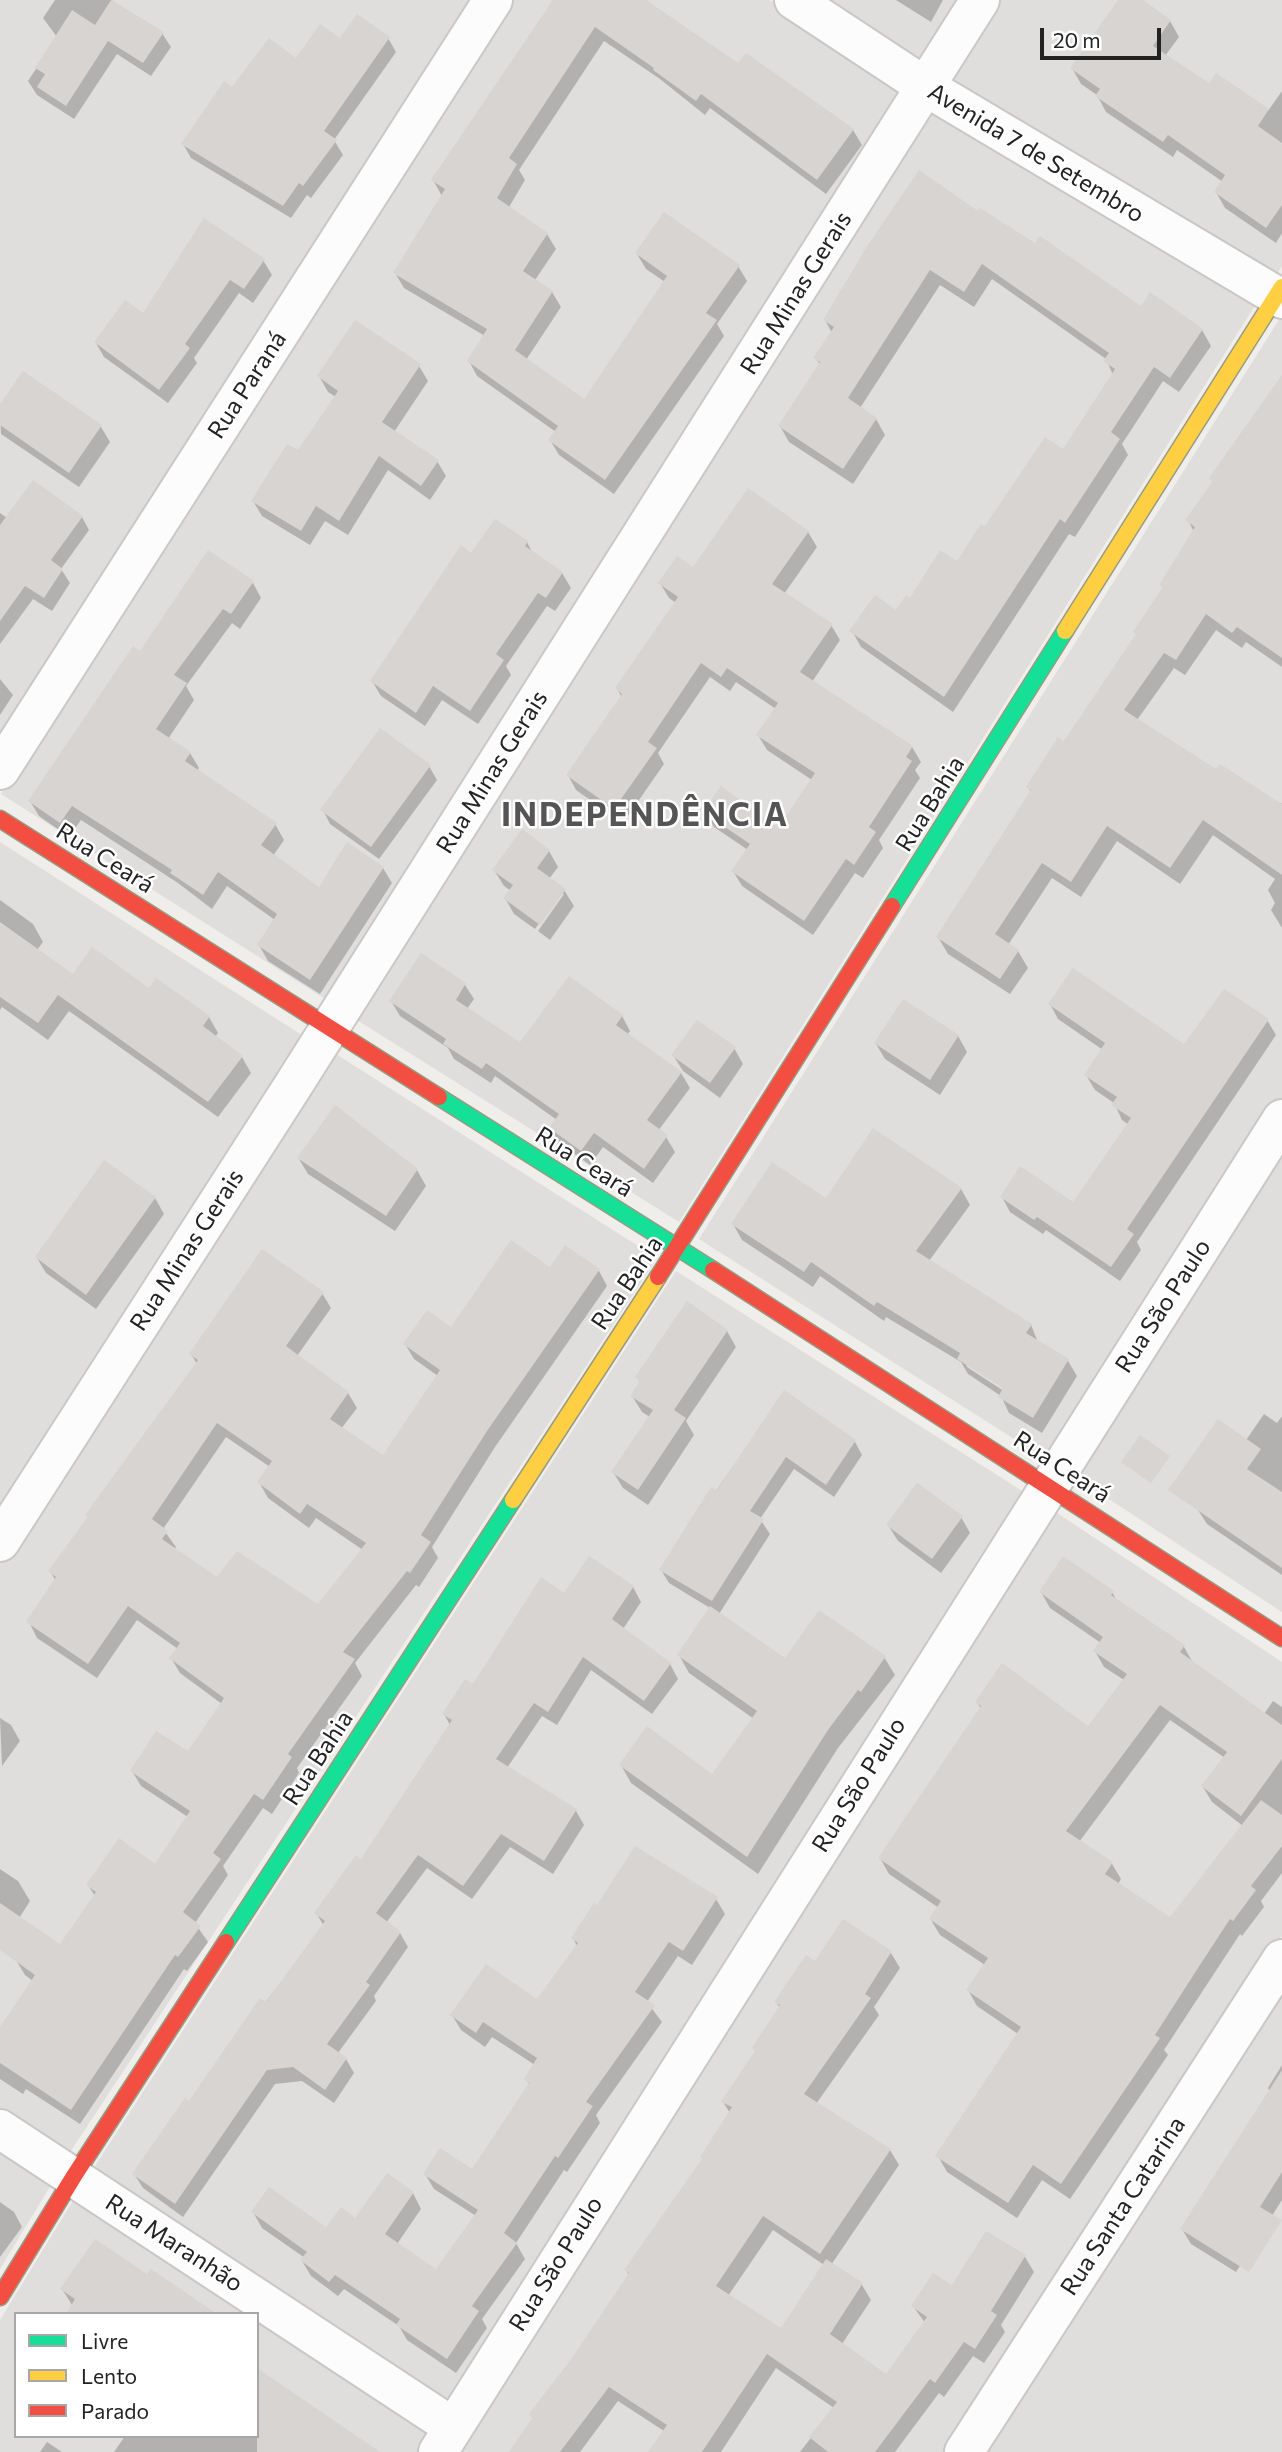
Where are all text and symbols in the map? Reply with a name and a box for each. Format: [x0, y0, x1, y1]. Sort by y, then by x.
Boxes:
scale bar [1044, 14, 1165, 58]
text: 20 m [1053, 27, 1101, 52]
street label: Avenida 7 de Setembro [923, 77, 1149, 229]
street label: Rua Minas Gerais [734, 206, 858, 380]
street label: Rua Paraná [202, 326, 292, 444]
street label: Rua Minas Gerais [430, 685, 554, 859]
street label: Rua Bahia [889, 751, 971, 857]
district label: INDEPENDÊNCIA [503, 796, 787, 834]
street label: Rua Ceará [51, 817, 159, 899]
street label: Rua Ceará [530, 1121, 638, 1203]
street label: Rua Minas Gerais [124, 1164, 250, 1336]
street label: Rua Bahia [585, 1231, 669, 1335]
street label: Rua São Paulo [1109, 1234, 1217, 1378]
street label: Rua Ceará [1008, 1425, 1116, 1509]
street label: Rua Bahia [277, 1705, 359, 1811]
street label: Rua São Paulo [806, 1712, 912, 1858]
street label: Rua Santa Catarina [1054, 2111, 1192, 2301]
street label: Rua Maranhão [100, 2188, 248, 2298]
street label: Rua São Paulo [503, 2191, 609, 2337]
legend [14, 2312, 259, 2438]
text: Livre [81, 2328, 128, 2353]
text: Lento [81, 2363, 137, 2388]
text: Parado [81, 2398, 149, 2423]

